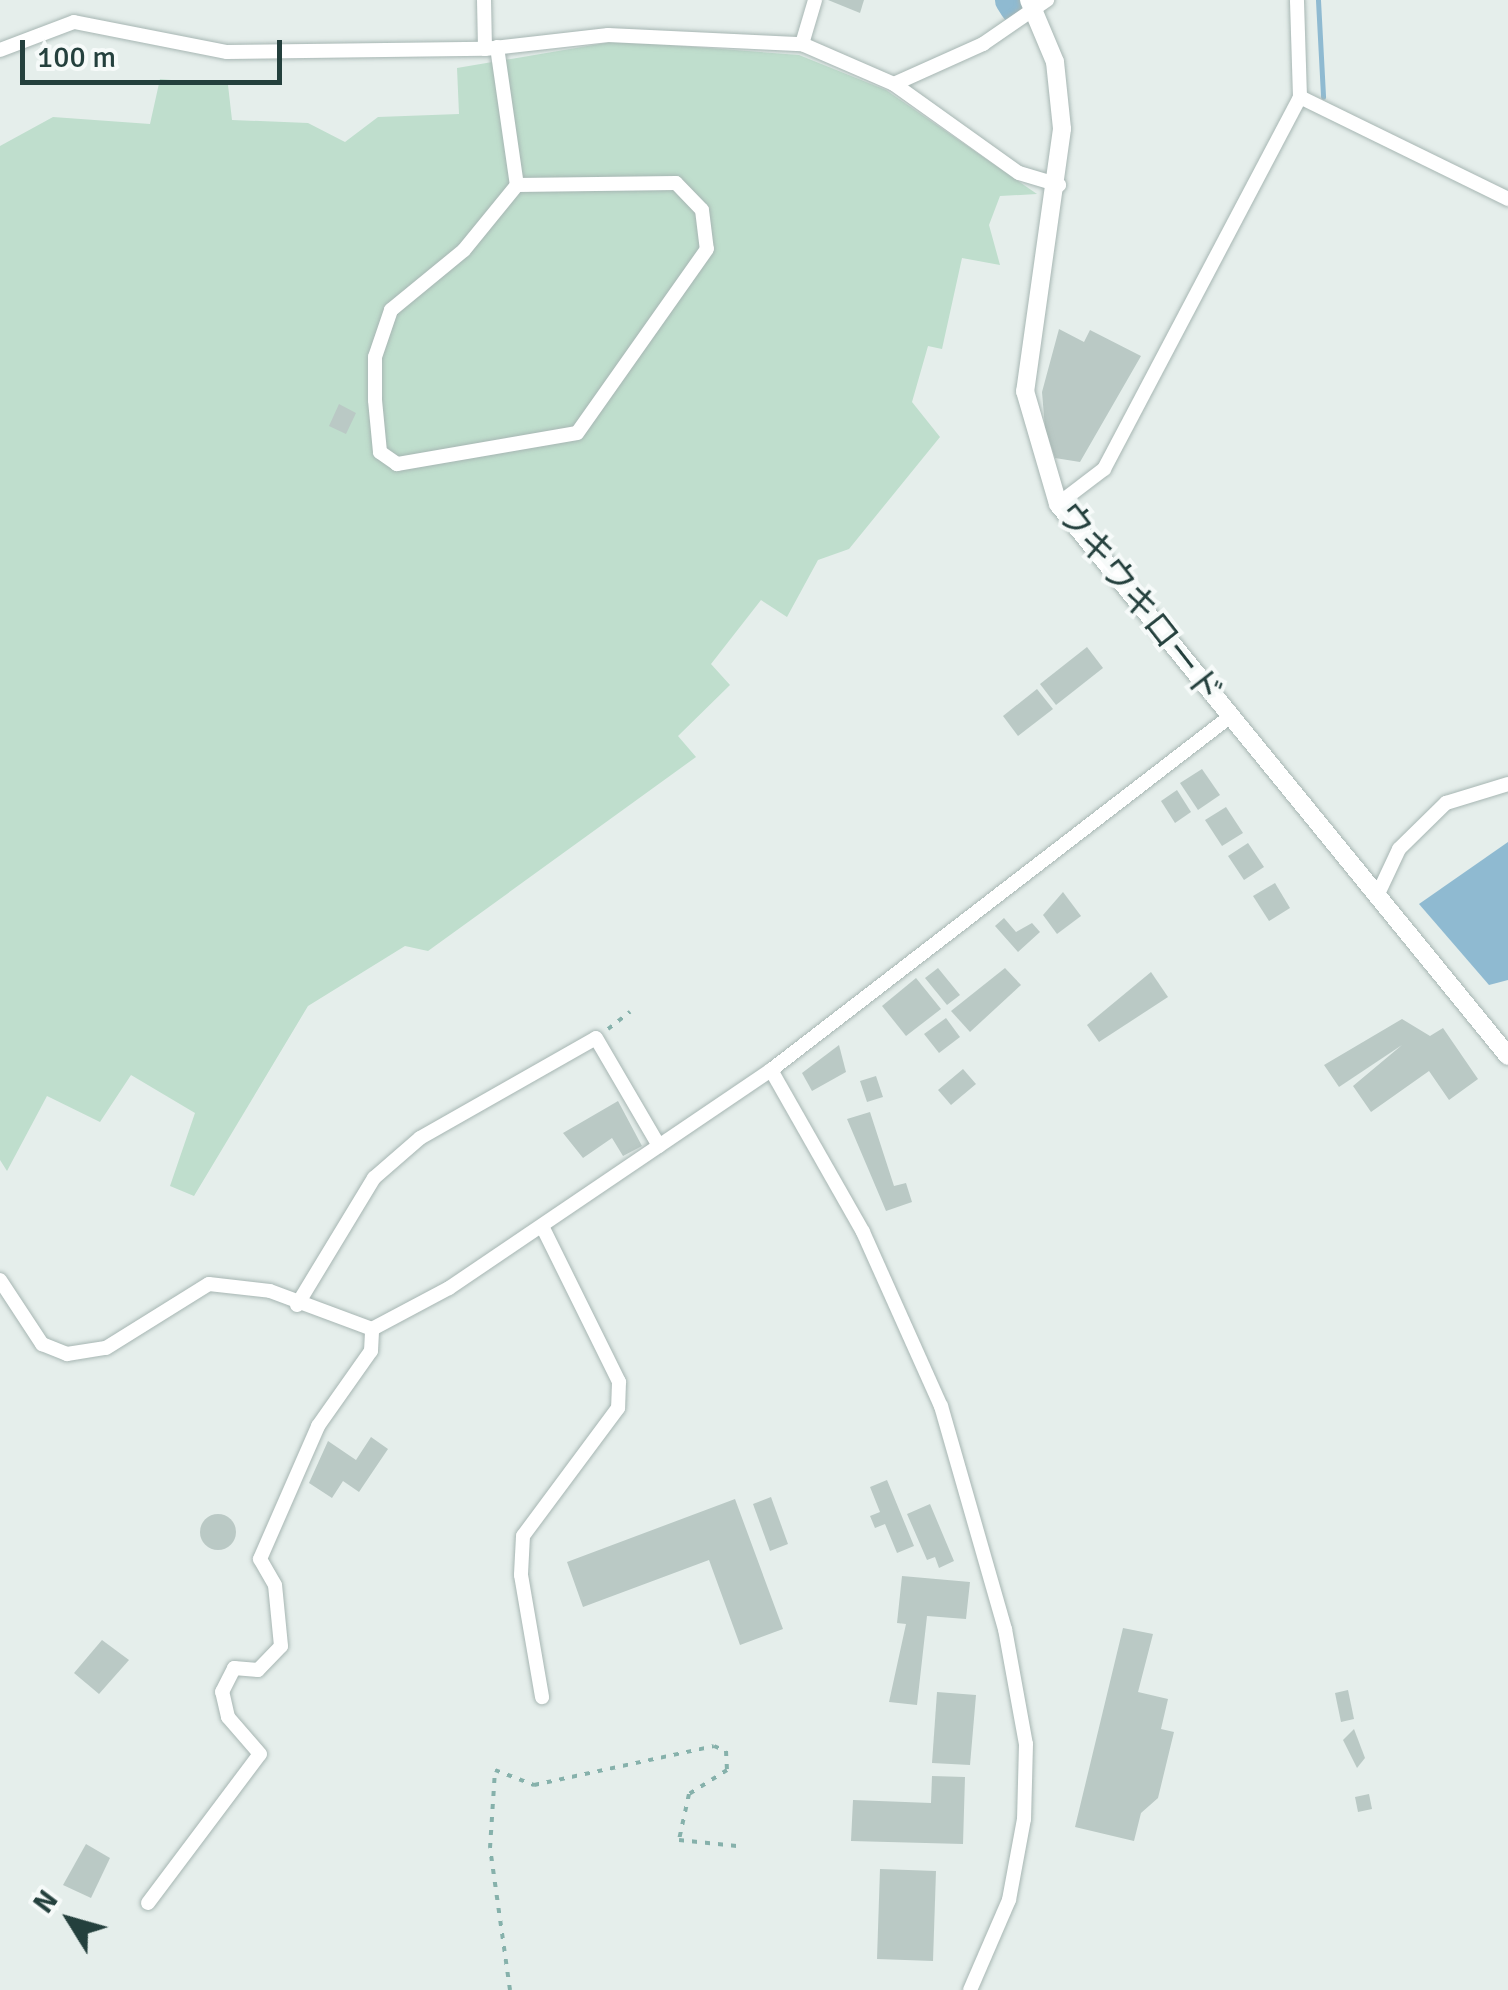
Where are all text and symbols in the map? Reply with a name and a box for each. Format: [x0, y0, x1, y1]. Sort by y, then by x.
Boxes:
scale bar [25, 20, 288, 82]
text: 100 m [37, 39, 116, 76]
street label: ウキウキロード [1047, 494, 1231, 712]
north arrow [20, 1870, 120, 1970]
text: N [27, 1884, 65, 1920]

